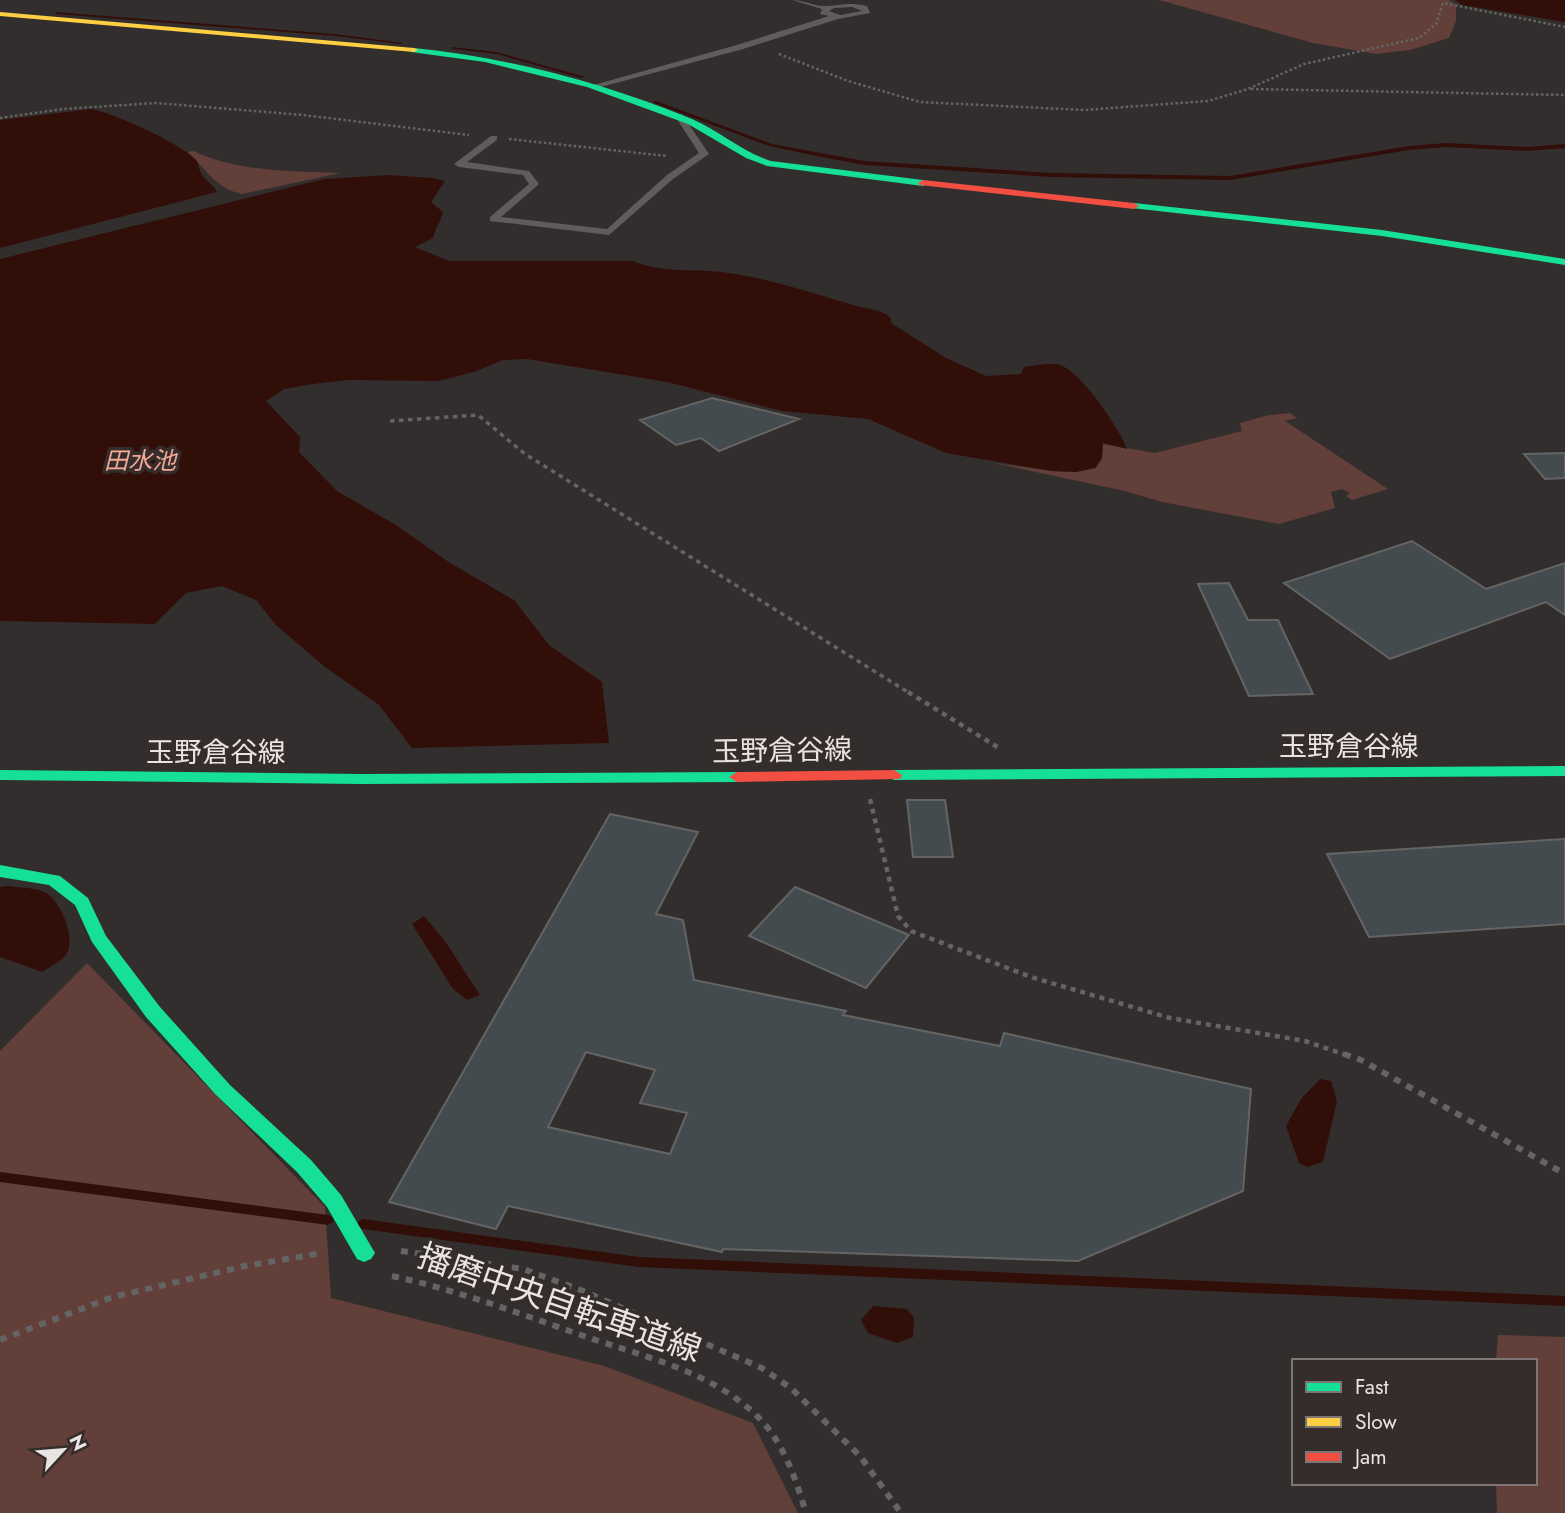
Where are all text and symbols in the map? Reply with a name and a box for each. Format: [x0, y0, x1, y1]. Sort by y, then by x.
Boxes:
water label: 田水池 [104, 443, 178, 478]
street label: 玉野倉谷線 [1279, 726, 1419, 767]
street label: 玉野倉谷線 [712, 729, 852, 772]
street label: 玉野倉谷線 [146, 732, 286, 773]
street label: 播磨中央自転車道線 [412, 1232, 708, 1373]
legend [1292, 1359, 1537, 1485]
text: Fast [1355, 1372, 1388, 1402]
text: Slow [1355, 1407, 1397, 1437]
north arrow [28, 1415, 98, 1485]
text: N [62, 1430, 93, 1455]
text: Jam [1352, 1442, 1387, 1472]

